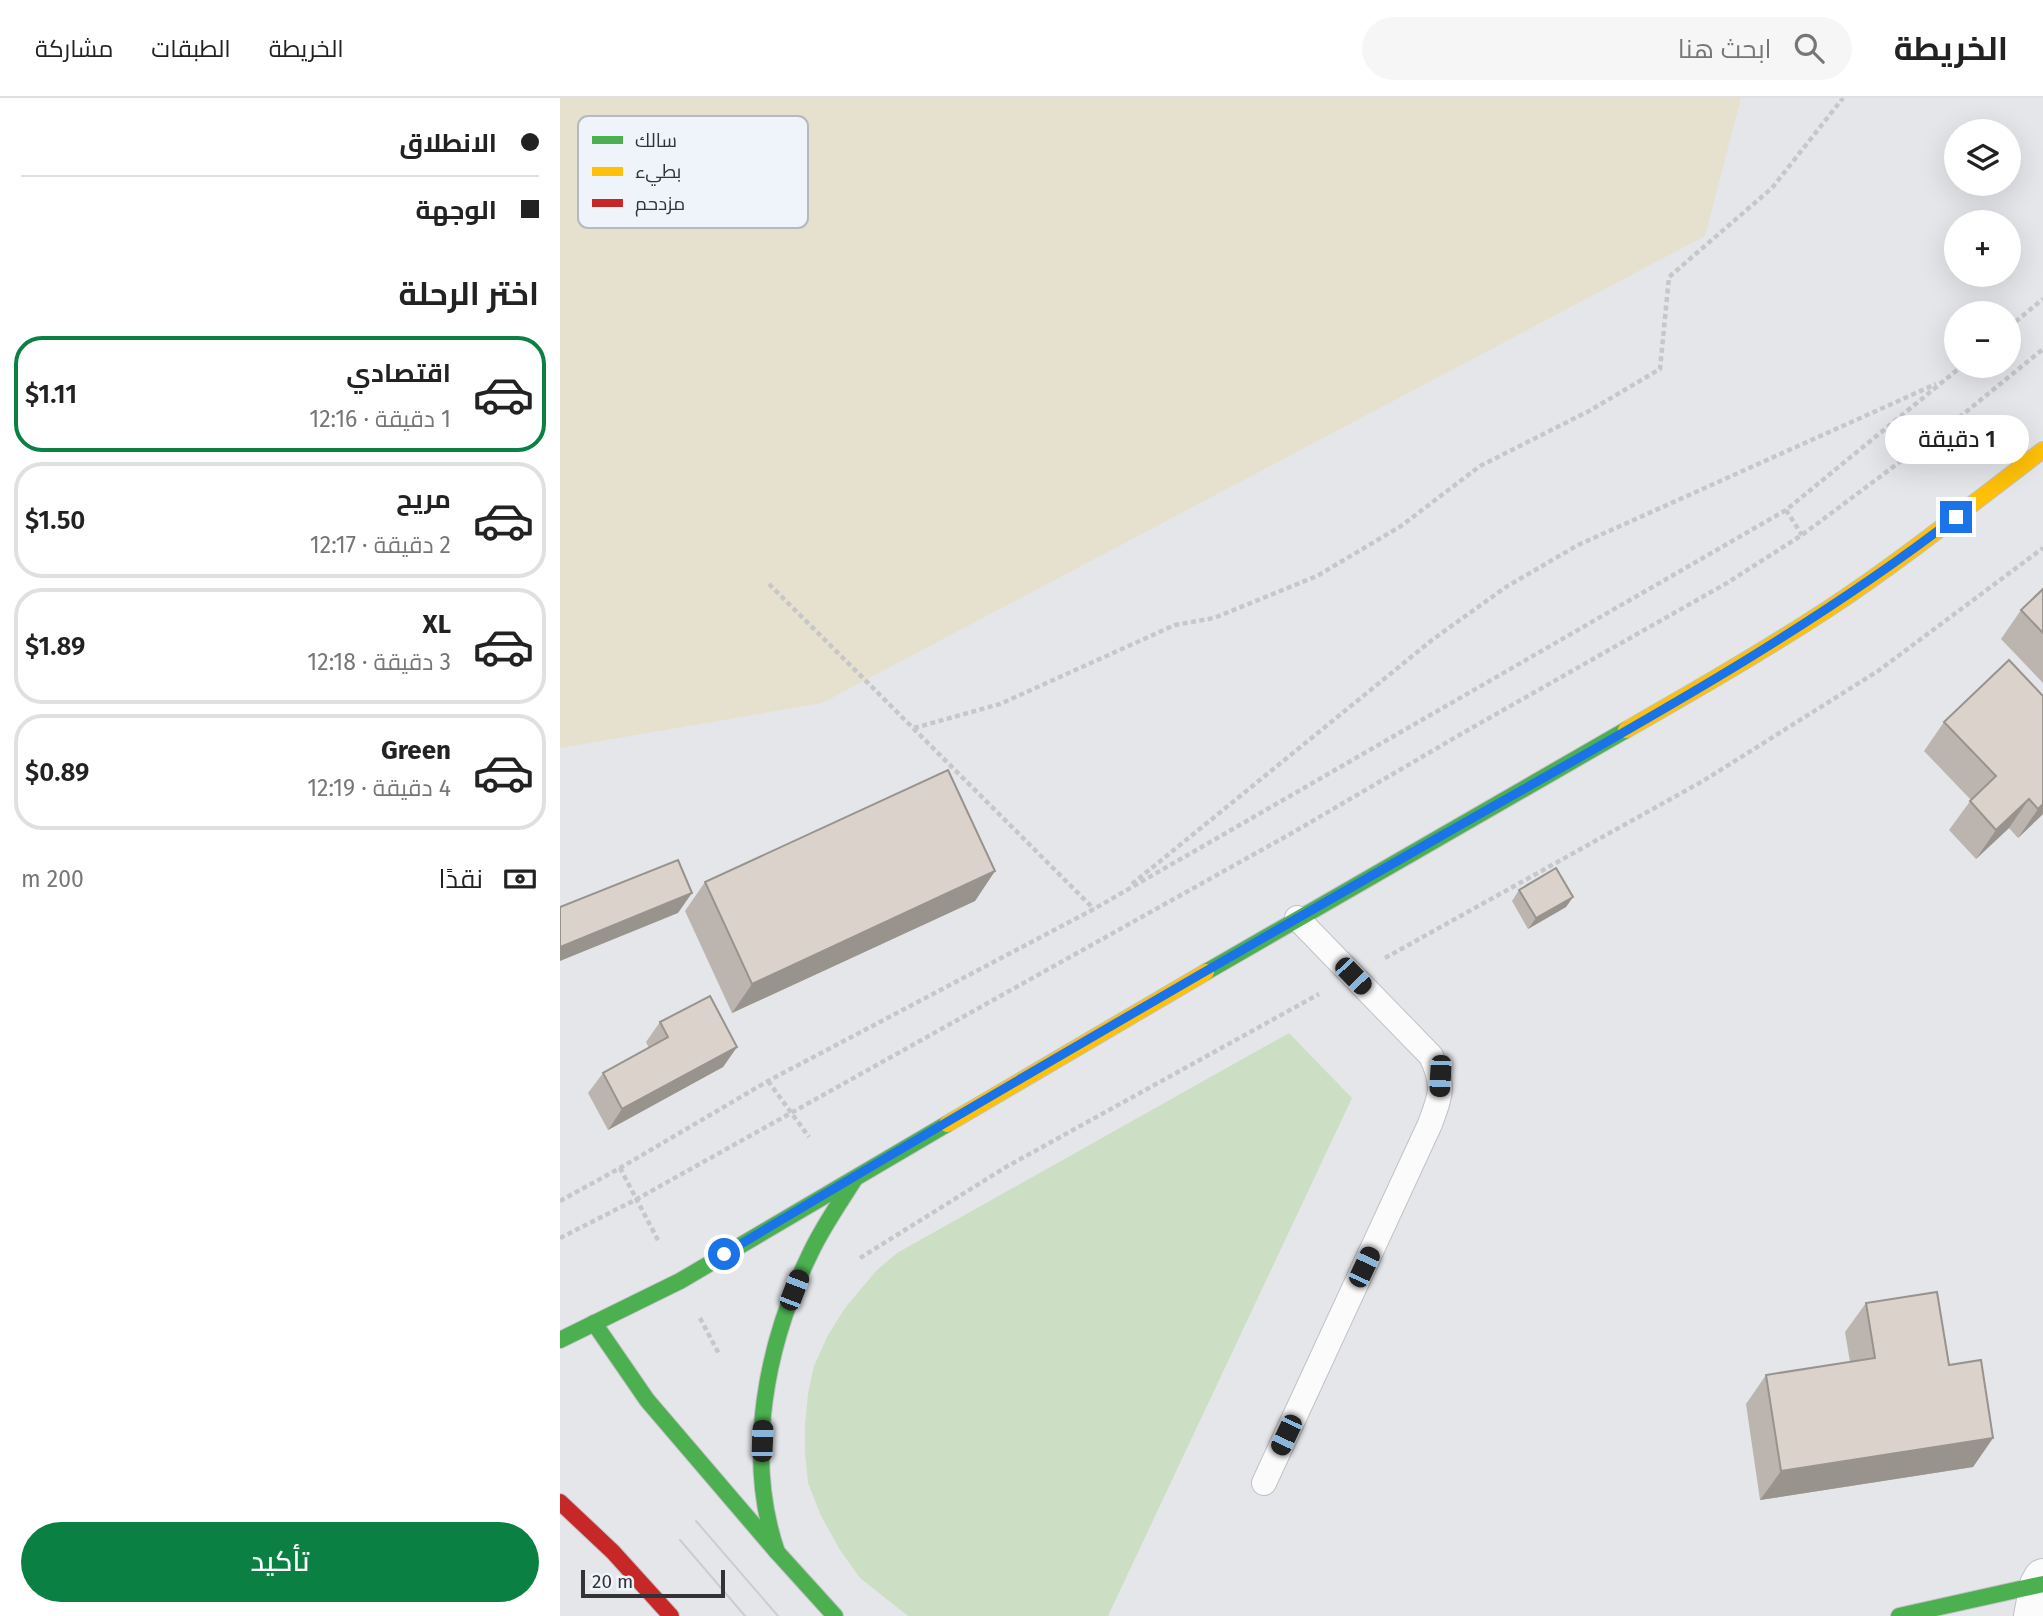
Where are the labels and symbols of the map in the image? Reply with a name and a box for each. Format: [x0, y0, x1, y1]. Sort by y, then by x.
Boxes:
legend [578, 116, 808, 228]
text: سالك [635, 129, 677, 152]
text: بطيء [635, 160, 681, 186]
text: مزدحم [635, 192, 685, 217]
callout: 1 دقيقة [1884, 416, 2028, 464]
route end [1940, 501, 1972, 533]
car [1331, 954, 1376, 998]
car [1429, 1054, 1452, 1098]
route start [708, 1238, 740, 1270]
car [1346, 1244, 1383, 1290]
car [777, 1267, 812, 1313]
car [1268, 1412, 1305, 1458]
car [751, 1420, 774, 1462]
scale bar [581, 1567, 724, 1599]

